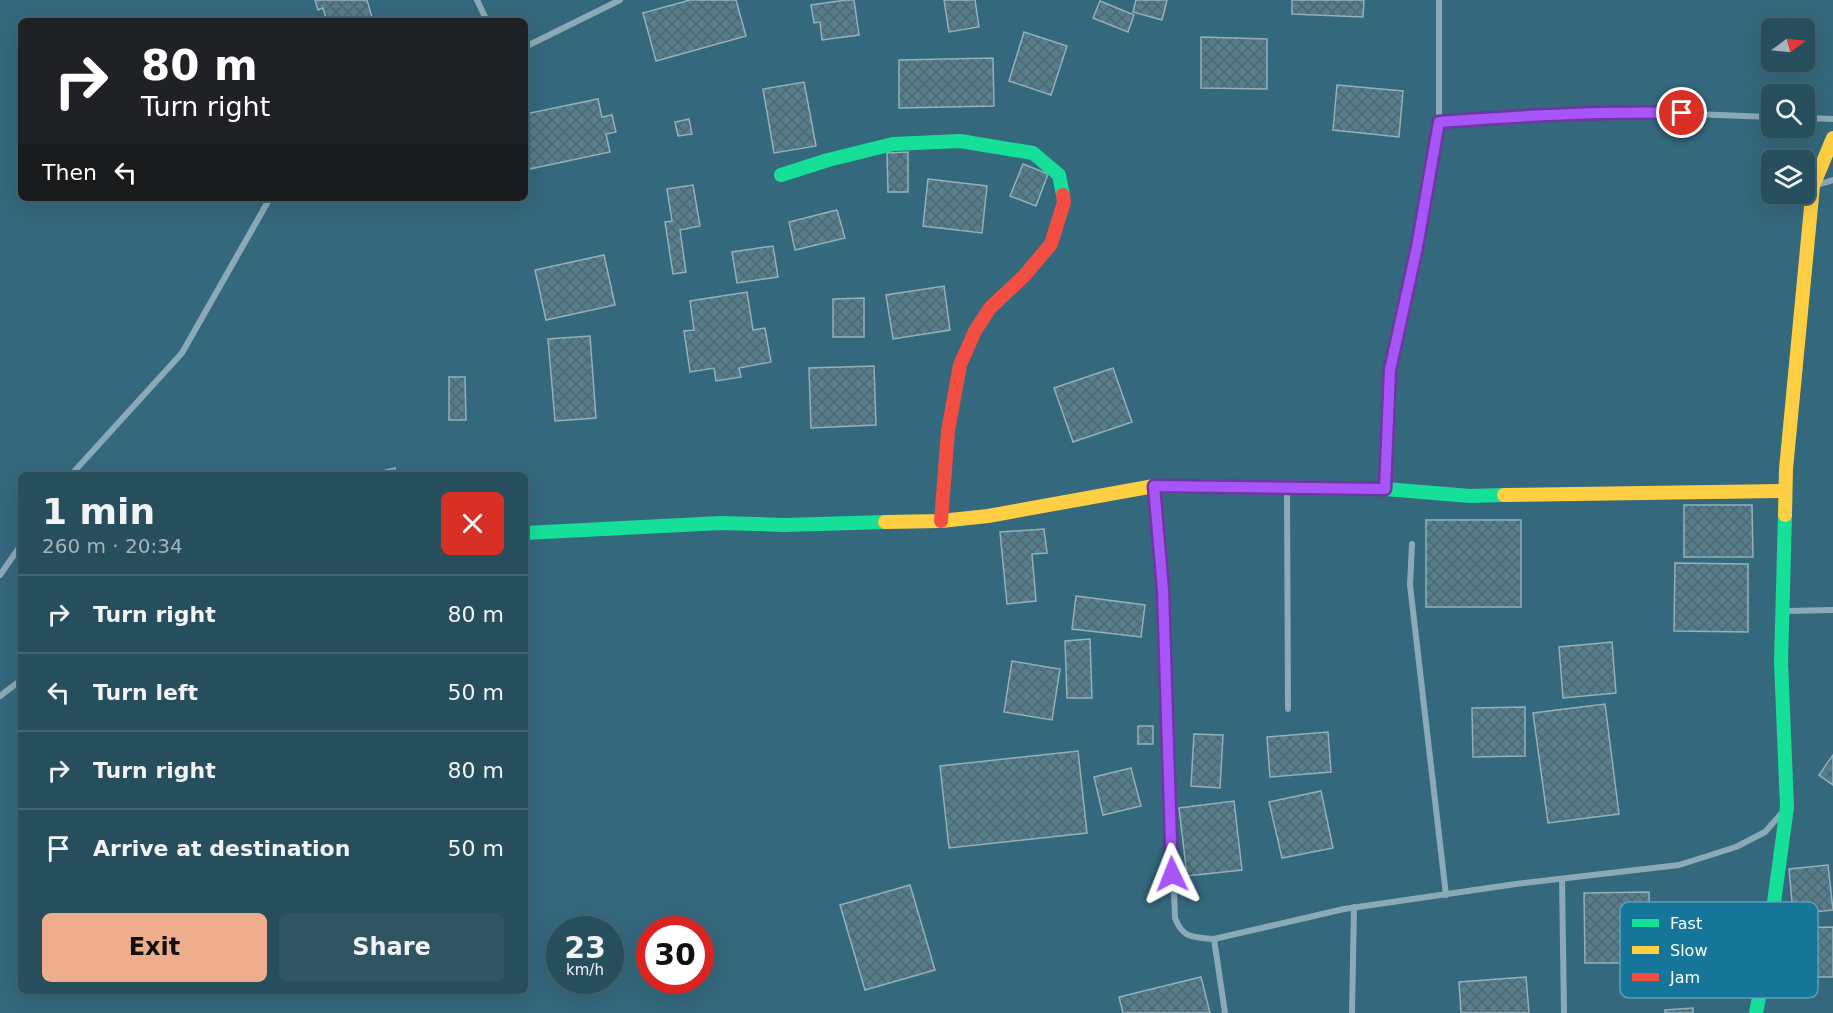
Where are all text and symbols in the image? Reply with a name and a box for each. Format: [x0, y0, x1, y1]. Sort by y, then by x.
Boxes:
north arrow [1761, 18, 1815, 72]
map controls [1761, 18, 1815, 204]
text: 80 m [141, 41, 258, 90]
icon: right [42, 42, 120, 120]
button: search [1761, 84, 1815, 138]
pin [1656, 87, 1707, 138]
text: Turn right [141, 91, 270, 122]
icon: arrive [1665, 96, 1698, 129]
button: layers [1761, 150, 1815, 204]
icon: left [109, 156, 142, 189]
text: Then [42, 160, 97, 185]
text: 1 min [42, 491, 155, 532]
button: close [441, 492, 504, 555]
text: 260 m · 20:34 [42, 534, 183, 558]
icon: right [42, 598, 75, 631]
text: Turn right [93, 602, 216, 627]
text: 80 m [448, 602, 504, 627]
icon: left [42, 676, 75, 709]
text: Turn left [93, 680, 198, 705]
text: 50 m [448, 680, 504, 705]
icon: right [42, 754, 75, 787]
text: Turn right [93, 758, 216, 783]
text: 80 m [448, 758, 504, 783]
icon: arrive [42, 832, 75, 865]
text: Arrive at destination [93, 836, 350, 861]
text: 50 m [448, 836, 504, 861]
position arrow [1140, 842, 1204, 906]
legend [1620, 902, 1818, 998]
button: Exit [42, 913, 267, 982]
button: Share [279, 913, 504, 982]
text: Fast [1670, 914, 1702, 933]
speed limit sign: 30 [636, 916, 714, 994]
text: 23 [564, 930, 606, 965]
text: Slow [1670, 941, 1707, 960]
text: km/h [566, 961, 604, 979]
text: Jam [1669, 968, 1700, 987]

